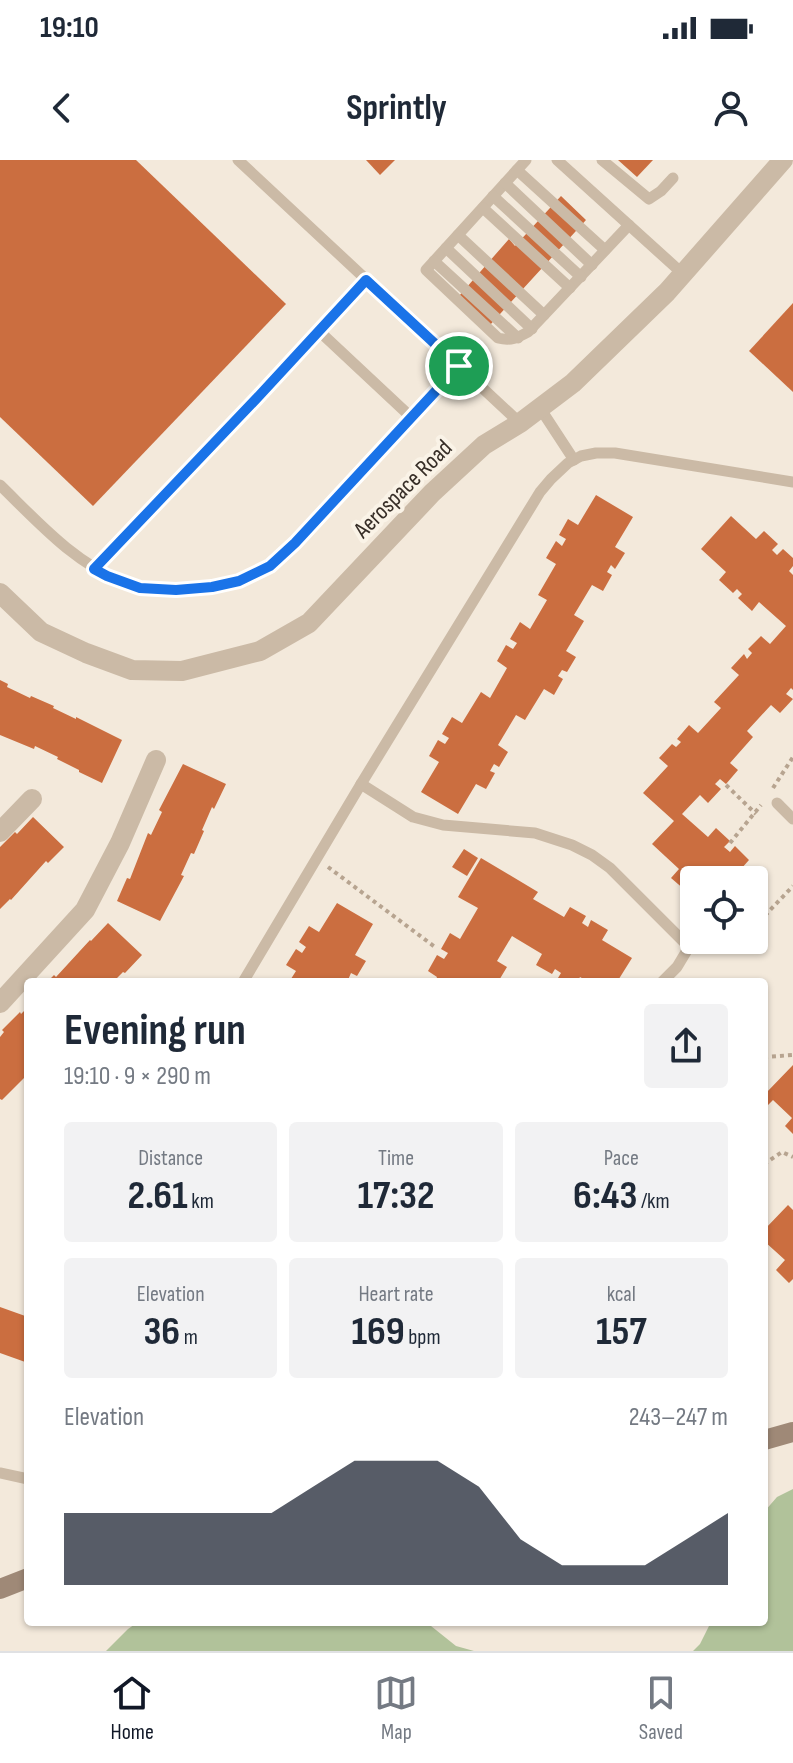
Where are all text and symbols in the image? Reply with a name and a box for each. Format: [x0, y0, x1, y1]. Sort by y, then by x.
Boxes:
text: 19:10 [40, 10, 99, 46]
icon: back [40, 86, 84, 130]
icon: person [709, 86, 753, 130]
text: Sprintly [346, 87, 447, 130]
pin [425, 332, 493, 400]
icon: arrive [437, 344, 481, 388]
street label: Aerospace Road [347, 434, 458, 545]
map controls [680, 866, 768, 954]
button: locate [680, 866, 768, 954]
text: Evening run [64, 1004, 246, 1057]
button: share [644, 1004, 728, 1088]
text: 19:10 · 9 × 290 m [64, 1061, 211, 1092]
text: Distance [138, 1145, 203, 1172]
text: Time [378, 1145, 414, 1172]
text: Pace [604, 1145, 639, 1172]
text: 2.61 [127, 1172, 188, 1220]
text: 17:32 [357, 1172, 435, 1220]
text: 6:43 [573, 1172, 637, 1220]
text: km [188, 1188, 214, 1215]
text: /km [637, 1188, 670, 1215]
text: Elevation [137, 1281, 205, 1308]
text: Heart rate [358, 1281, 434, 1308]
text: kcal [607, 1281, 636, 1308]
text: 36 [143, 1308, 180, 1356]
text: 169 [351, 1308, 405, 1356]
text: 157 [596, 1308, 647, 1356]
text: m [180, 1324, 198, 1351]
text: bpm [405, 1324, 441, 1351]
text: Elevation [64, 1402, 144, 1433]
text: 243–247 m [629, 1402, 728, 1433]
tab: Home [110, 1671, 154, 1746]
tab: Map [374, 1671, 418, 1746]
tab: Saved [639, 1671, 683, 1746]

